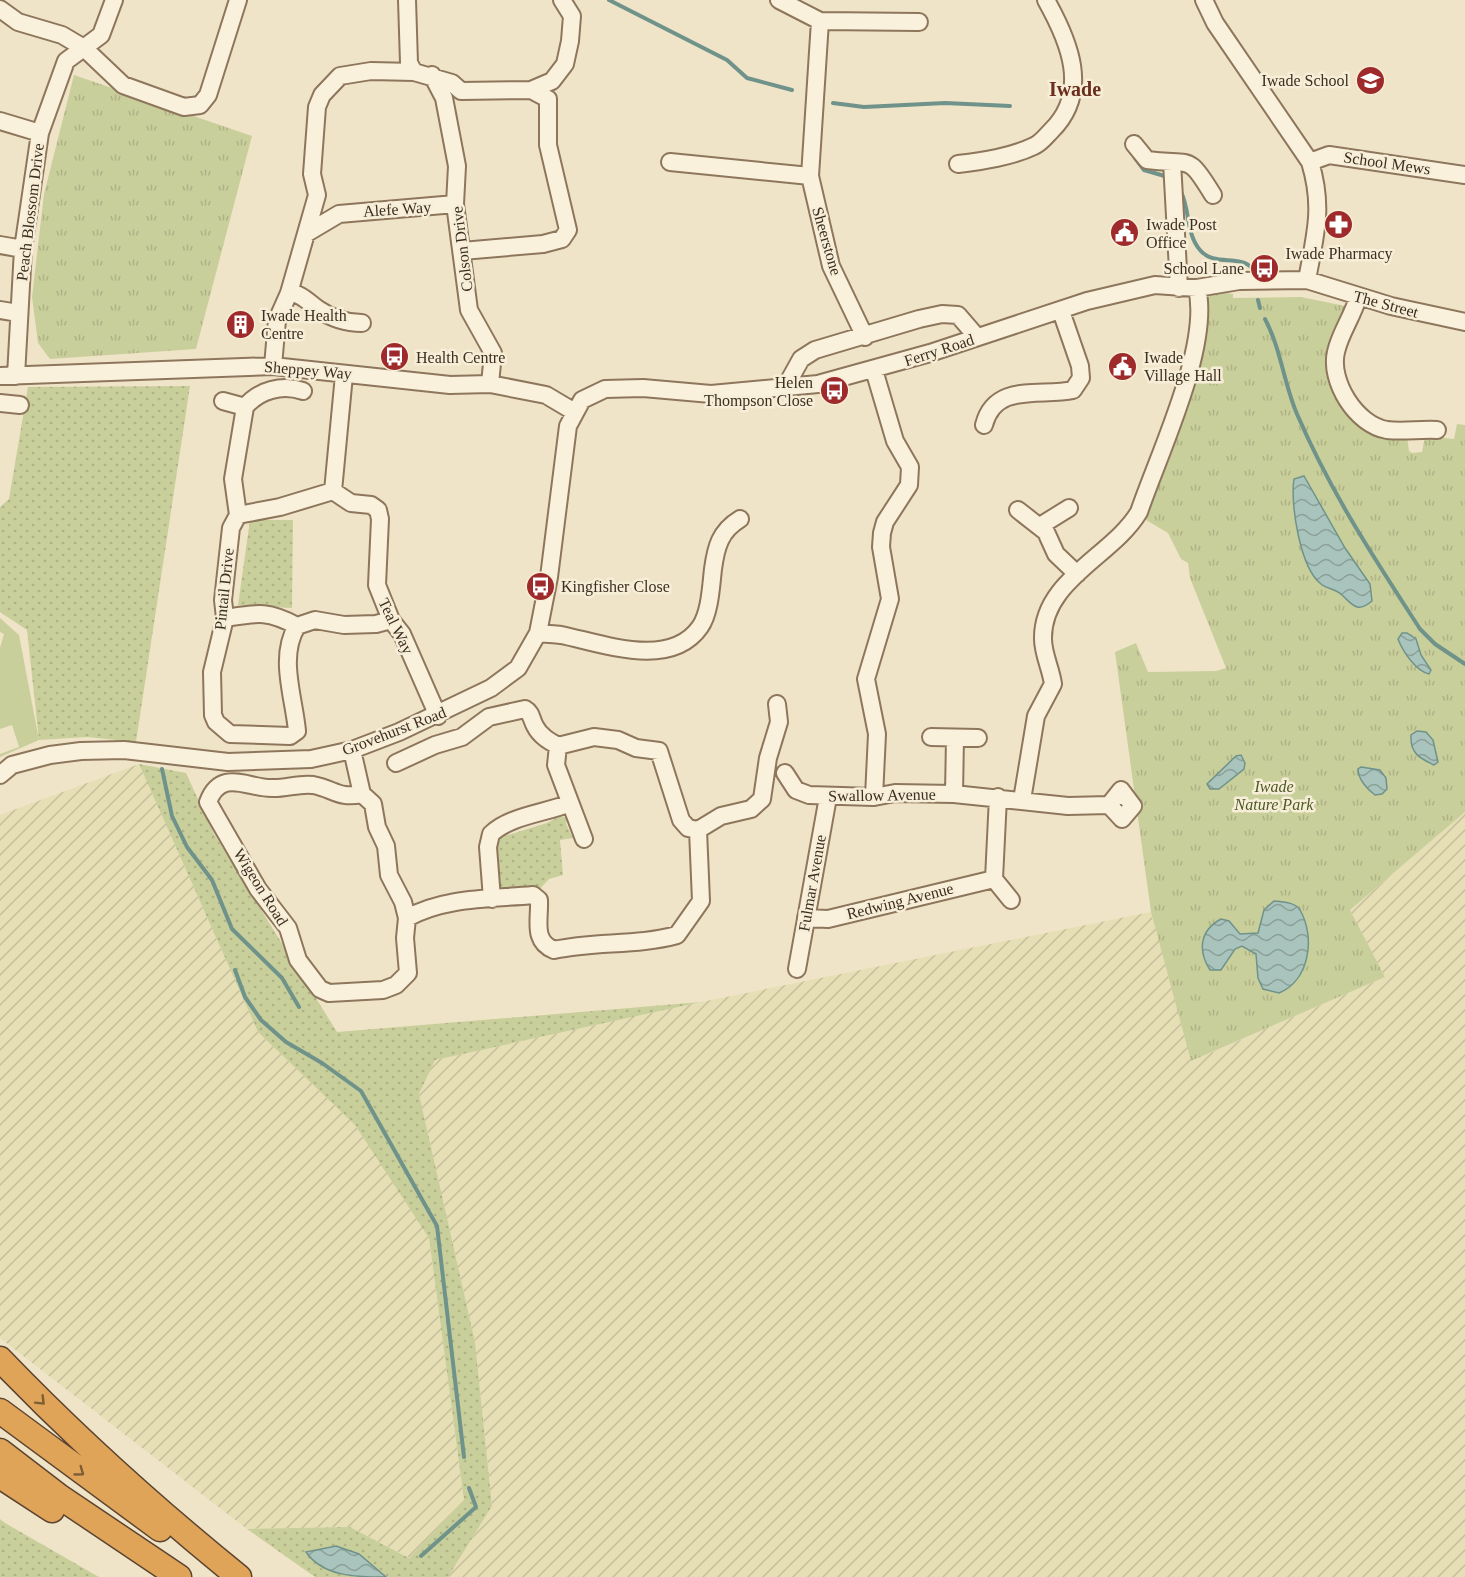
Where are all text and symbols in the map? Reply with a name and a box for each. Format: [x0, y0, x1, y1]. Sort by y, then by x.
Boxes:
school or university icon: Iwade School [1354, 64, 1386, 96]
place label: Iwade School [1261, 72, 1350, 89]
district label: Iwade [1049, 78, 1101, 100]
street label: Peach Blossom Drive [13, 142, 47, 282]
street label: School Mews [1342, 148, 1432, 178]
street label: Alefe Way [362, 198, 432, 221]
street label: Colson Drive [448, 205, 476, 293]
street label: Sheerstone [809, 205, 845, 277]
pharmacy icon: Iwade Pharmacy [1323, 209, 1355, 241]
place label: Iwade Post Office [1146, 216, 1217, 251]
public building icon: Iwade Post Office [1109, 217, 1141, 249]
place label: Iwade Pharmacy [1285, 245, 1393, 263]
bus stop icon: School Lane [1249, 252, 1281, 284]
place label: School Lane [1164, 260, 1244, 277]
street label: The Street [1352, 287, 1421, 321]
place label: Iwade Health Centre [261, 307, 347, 342]
building icon: Iwade Health Centre [224, 308, 256, 340]
street label: Ferry Road [902, 331, 976, 370]
bus stop icon: Health Centre [379, 341, 411, 373]
place label: Health Centre [416, 349, 505, 366]
place label: Iwade Village Hall [1144, 349, 1222, 385]
public building icon: Iwade Village Hall [1107, 350, 1139, 382]
street label: Sheppey Way [263, 358, 352, 383]
place label: Helen Thompson Close [704, 374, 813, 410]
bus stop icon: Helen Thompson Close [818, 375, 850, 407]
street label: Pintail Drive [211, 547, 237, 631]
bus stop icon: Kingfisher Close [524, 570, 556, 602]
place label: Kingfisher Close [561, 578, 670, 596]
street label: Teal Way [374, 595, 417, 657]
street label: Grovehurst Road [340, 703, 448, 759]
park label: Iwade Nature Park [1234, 778, 1314, 813]
street label: Swallow Avenue [828, 786, 936, 804]
street label: Fulmar Avenue [795, 833, 829, 933]
street label: Wigeon Road [230, 845, 291, 929]
street label: Redwing Avenue [845, 880, 955, 923]
one-way arrow [33, 1393, 44, 1404]
one-way arrow [73, 1465, 84, 1476]

